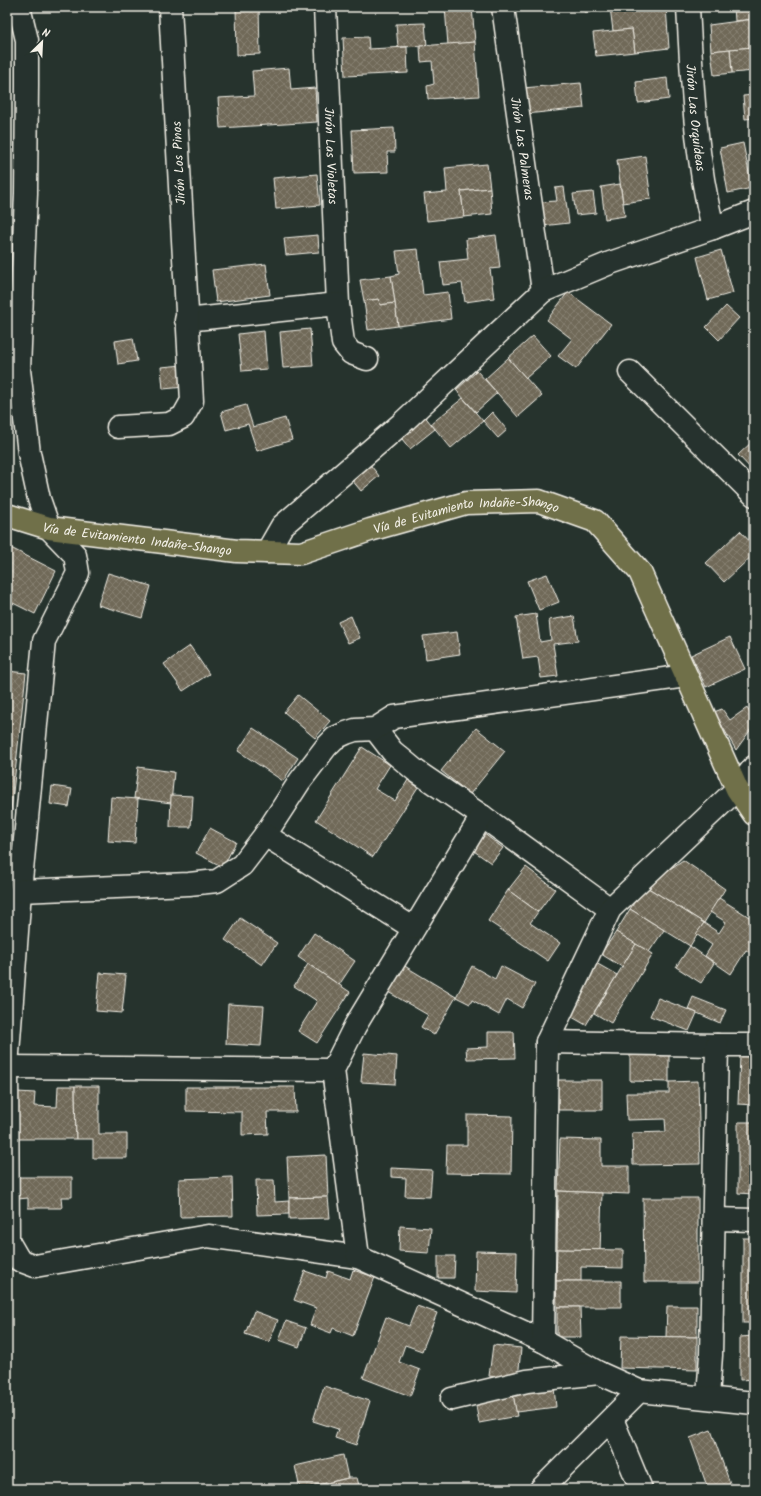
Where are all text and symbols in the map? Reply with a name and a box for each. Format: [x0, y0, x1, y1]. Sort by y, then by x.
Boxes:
north arrow [22, 22, 62, 62]
text: N [39, 24, 53, 43]
street label: Jirón Las Orquídeas [679, 64, 711, 173]
street label: Jirón Las Palmeras [504, 96, 539, 202]
street label: Jirón Las Violetas [317, 107, 343, 205]
street label: Jirón Los Pinos [167, 120, 192, 205]
street label: Vía de Evitamiento Indañe-Shango [371, 492, 562, 541]
street label: Vía de Evitamiento Indañe-Shango [40, 518, 233, 562]

